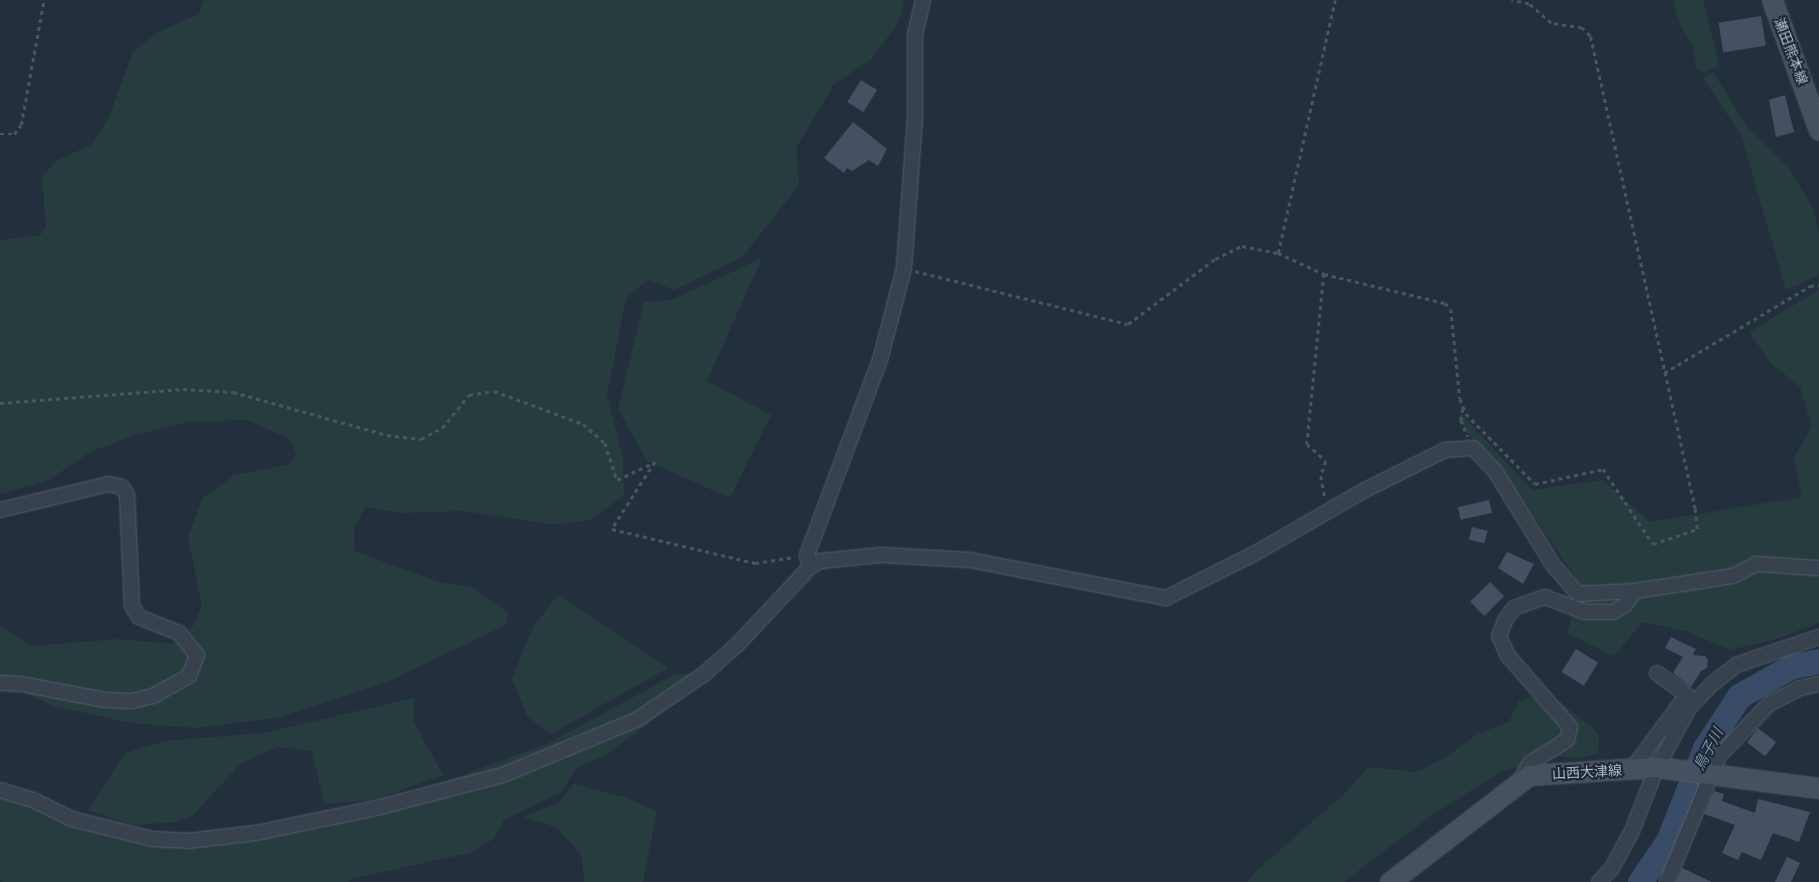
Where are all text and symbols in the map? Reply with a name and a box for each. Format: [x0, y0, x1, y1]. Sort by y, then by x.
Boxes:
street label: 瀬田熊本線 [1771, 15, 1811, 87]
water label: 鳥子川 [1689, 725, 1727, 773]
street label: 山西大津線 [1552, 762, 1622, 782]

